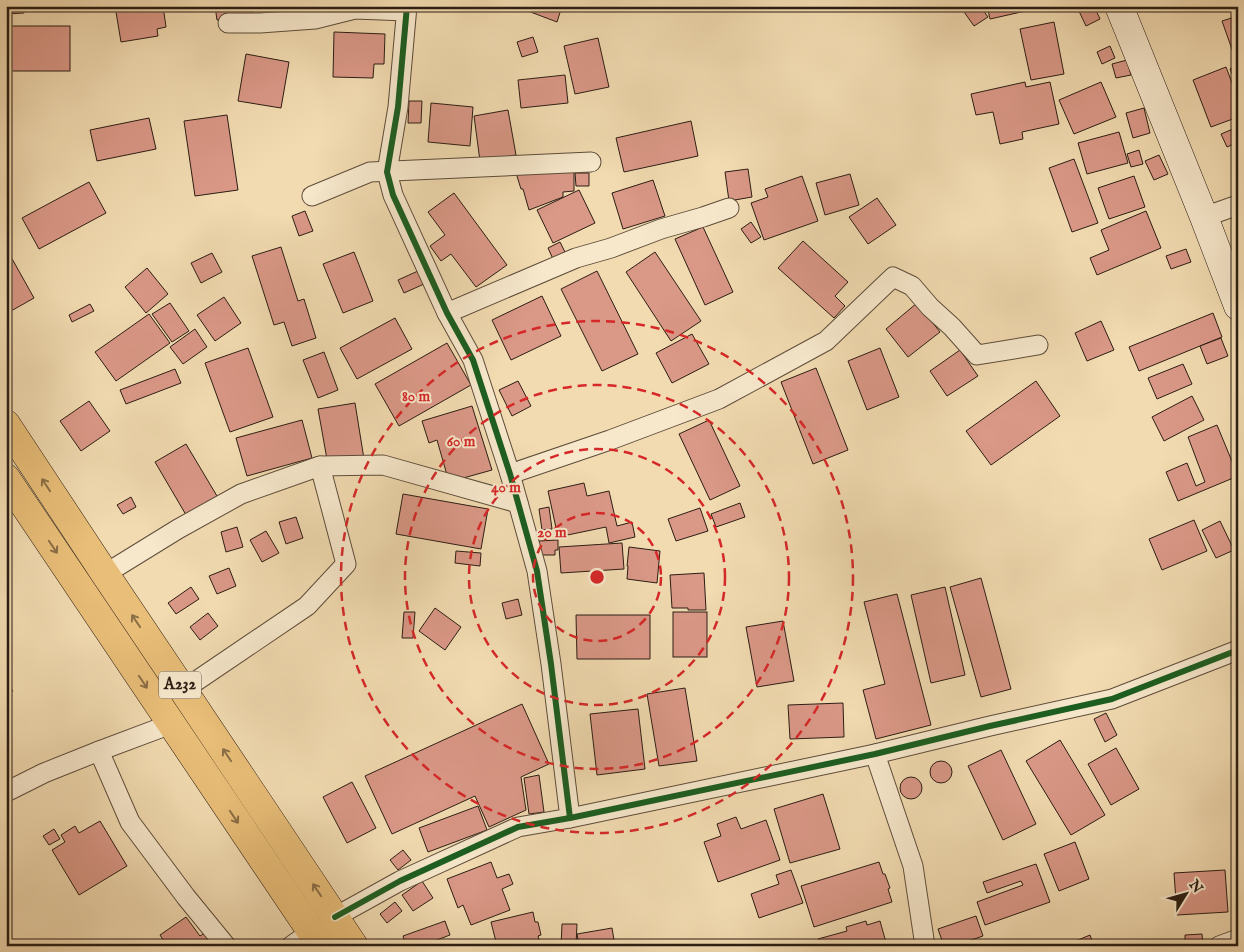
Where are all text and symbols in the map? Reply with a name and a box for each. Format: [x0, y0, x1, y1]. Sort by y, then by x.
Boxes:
text: 80 m [402, 387, 430, 406]
text: 60 m [447, 432, 476, 451]
text: 40 m [491, 478, 521, 497]
one-way arrow [41, 479, 51, 493]
text: 20 m [537, 523, 567, 542]
one-way arrow [48, 540, 58, 554]
centre of rings [588, 568, 606, 586]
one-way arrow [131, 614, 141, 628]
road number: A232 [159, 672, 201, 698]
one-way arrow [138, 675, 148, 689]
one-way arrow [222, 749, 232, 763]
one-way arrow [229, 810, 239, 824]
north arrow [1162, 870, 1212, 920]
text: N [1184, 876, 1206, 897]
one-way arrow [312, 884, 322, 898]

